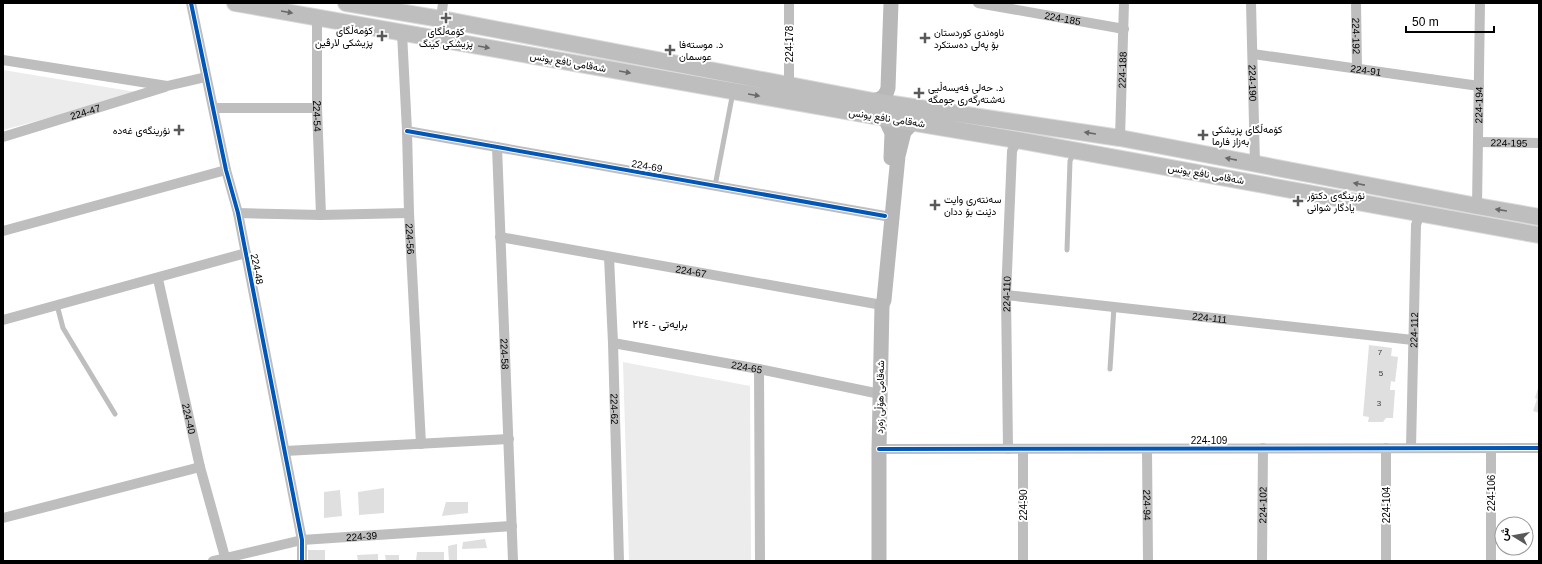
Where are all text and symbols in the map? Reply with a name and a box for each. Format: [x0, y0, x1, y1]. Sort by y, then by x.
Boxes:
scale bar [1406, 8, 1494, 34]
street label: 224-185 [1044, 9, 1082, 27]
one-way arrow [281, 10, 293, 16]
marker: کۆمەڵگای پزیشکی کینگ [440, 12, 452, 24]
text: 50 m [1412, 15, 1439, 29]
street label: 224-192 [1351, 18, 1362, 55]
place label: کۆمەڵگای پزیشکی لارڤین [315, 24, 374, 50]
place label: کۆمەڵگای پزیشکی کینگ [419, 25, 473, 51]
street label: 224-178 [784, 25, 795, 62]
place label: ناوەندی کوردستان بۆ پەلی دەستکرد [934, 27, 1004, 52]
marker: کۆمەڵگای پزیشکی لارڤین [376, 30, 388, 42]
marker: ناوەندی کوردستان بۆ پەلی دەستکرد [919, 32, 931, 44]
place label: د. موستەفا عوسمان [679, 39, 723, 63]
marker: د. موستەفا عوسمان [664, 44, 676, 56]
one-way arrow [478, 45, 490, 51]
street label: شەقامی نافع یونس [529, 50, 607, 75]
street label: 224-188 [1116, 51, 1128, 89]
street label: 224-91 [1350, 62, 1383, 78]
street label: 224-190 [1247, 64, 1259, 102]
one-way arrow [619, 69, 632, 75]
place label: د. حەلی فەیسەڵیی نەشتەرگەری جومگە [928, 81, 1005, 106]
street label: 224-194 [1473, 86, 1484, 123]
marker: د. حەلی فەیسەڵیی نەشتەرگەری جومگە [913, 87, 925, 99]
one-way arrow [747, 92, 760, 98]
street label: 224-54 [311, 100, 323, 132]
street label: 224-47 [69, 102, 102, 121]
street label: شەقامی نافع یونس [848, 107, 926, 130]
place label: کۆمەڵگای پزیشکی بەزاز فارما [1212, 123, 1283, 148]
marker: نۆرینگەی غەدە [173, 124, 185, 136]
place label: نۆرینگەی غەدە [113, 125, 170, 137]
marker: کۆمەڵگای پزیشکی بەزاز فارما [1197, 129, 1209, 141]
one-way arrow [1084, 130, 1096, 136]
street label: 224-195 [1491, 137, 1528, 148]
one-way arrow [1225, 156, 1237, 162]
street label: 224-69 [631, 158, 664, 174]
street label: شەقامی نافع یونس [1167, 162, 1245, 187]
one-way arrow [1353, 180, 1365, 186]
place label: نۆرینگەی دکتۆر یادگار شوانی [1306, 190, 1365, 214]
place label: سەنتەری وایت دێنت بۆ ددان [944, 194, 1001, 218]
marker: نۆرینگەی دکتۆر یادگار شوانی [1292, 195, 1304, 207]
marker: سەنتەری وایت دێنت بۆ ددان [929, 199, 941, 211]
one-way arrow [1494, 207, 1507, 213]
street label: 224-56 [404, 223, 417, 255]
street label: 224-48 [249, 253, 265, 286]
street label: 224-67 [675, 263, 708, 279]
street label: 224-110 [1000, 275, 1012, 312]
street label: 224-111 [1192, 310, 1228, 325]
street label: 224-112 [1408, 311, 1420, 348]
district label: برایەتی - ٢٢٤ [632, 318, 688, 331]
street label: 224-58 [499, 338, 511, 370]
house number: 7 [1378, 348, 1383, 357]
street label: 224-65 [731, 359, 764, 375]
street label: شەقامی هۆڵی زەرد [873, 360, 887, 434]
house number: 5 [1379, 369, 1384, 378]
street label: 224-62 [609, 393, 621, 425]
house number: 3 [1377, 399, 1382, 408]
street label: 224-40 [180, 402, 198, 435]
street label: 224-109 [1191, 435, 1228, 446]
street label: 224-106 [1486, 474, 1497, 511]
street label: 224-102 [1257, 486, 1268, 523]
street label: 224-104 [1381, 486, 1392, 523]
street label: 224-90 [1018, 489, 1029, 521]
street label: 224-94 [1142, 489, 1153, 521]
north arrow [1494, 516, 1534, 556]
text: ش [1497, 526, 1512, 542]
street label: 224-39 [346, 529, 378, 543]

